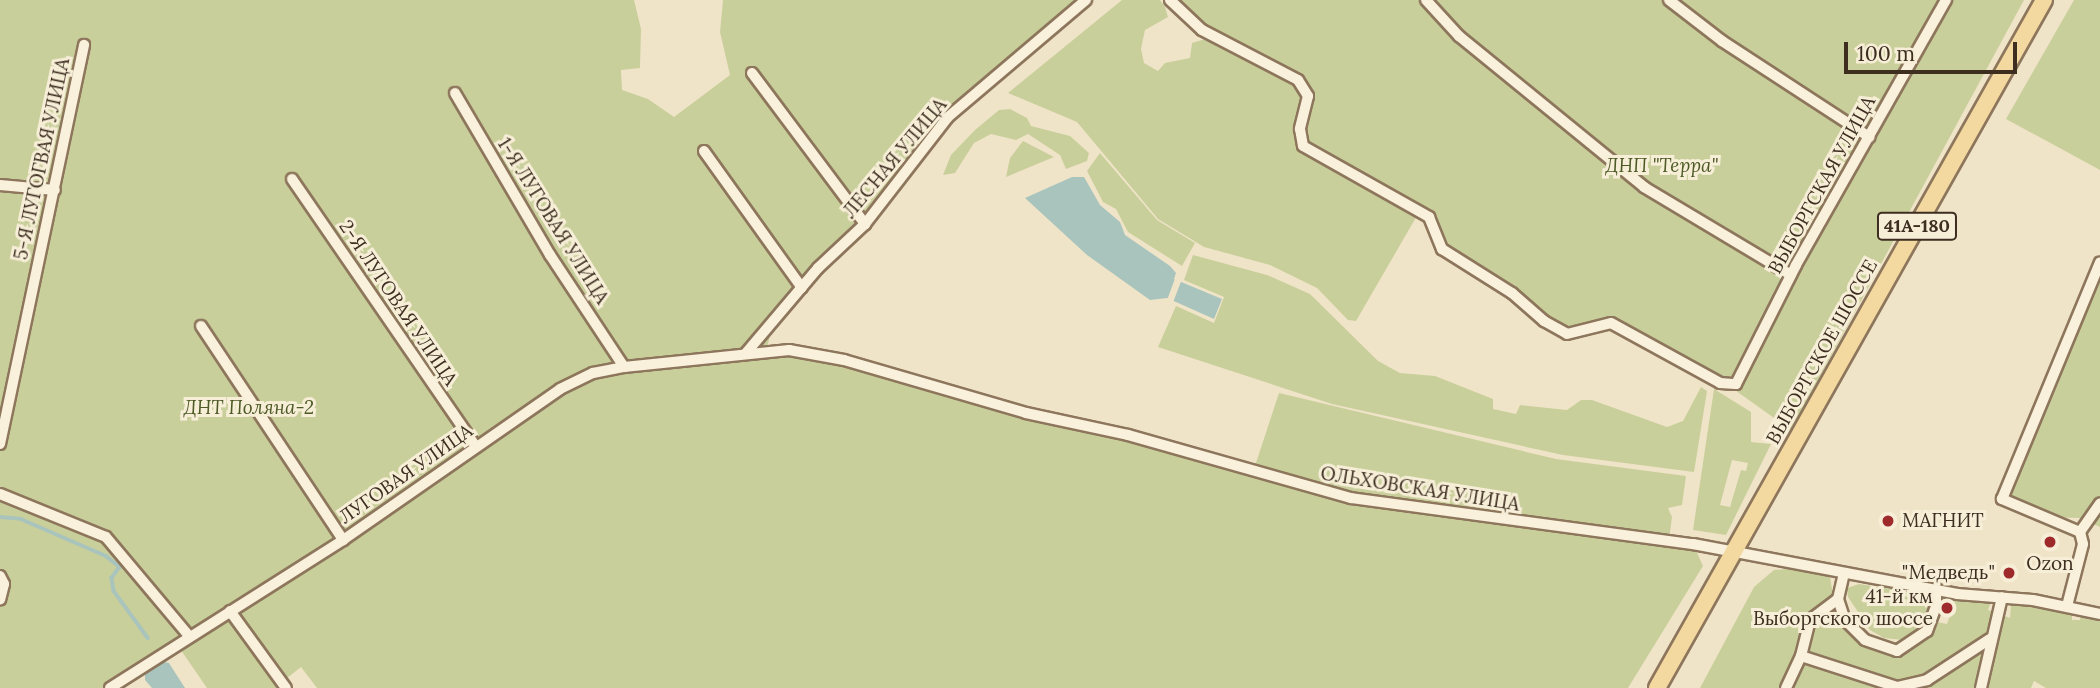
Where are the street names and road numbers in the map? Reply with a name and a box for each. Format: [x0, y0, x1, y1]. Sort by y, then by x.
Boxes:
street label: 5-Я ЛУГОГВАЯ УЛИЦА [9, 56, 75, 262]
street label: ВЫБОРГСКАЯ УЛИЦА [1764, 92, 1880, 278]
street label: ЛЕСНАЯ УЛИЦА [838, 94, 952, 222]
street label: 1-Я ЛУГОВАЯ УЛИЦА [493, 134, 613, 308]
road number: 41А-180 [1877, 211, 1957, 240]
street label: 2-Я ЛУГОВАЯ УЛИЦА [334, 216, 462, 390]
street label: ВЫБОРГСКОЕ ШОССЕ [1762, 256, 1882, 448]
street label: ЛУГОВАЯ УЛИЦА [335, 419, 477, 529]
street label: ОЛЬХОВСКАЯ УЛИЦА [1319, 462, 1521, 516]

